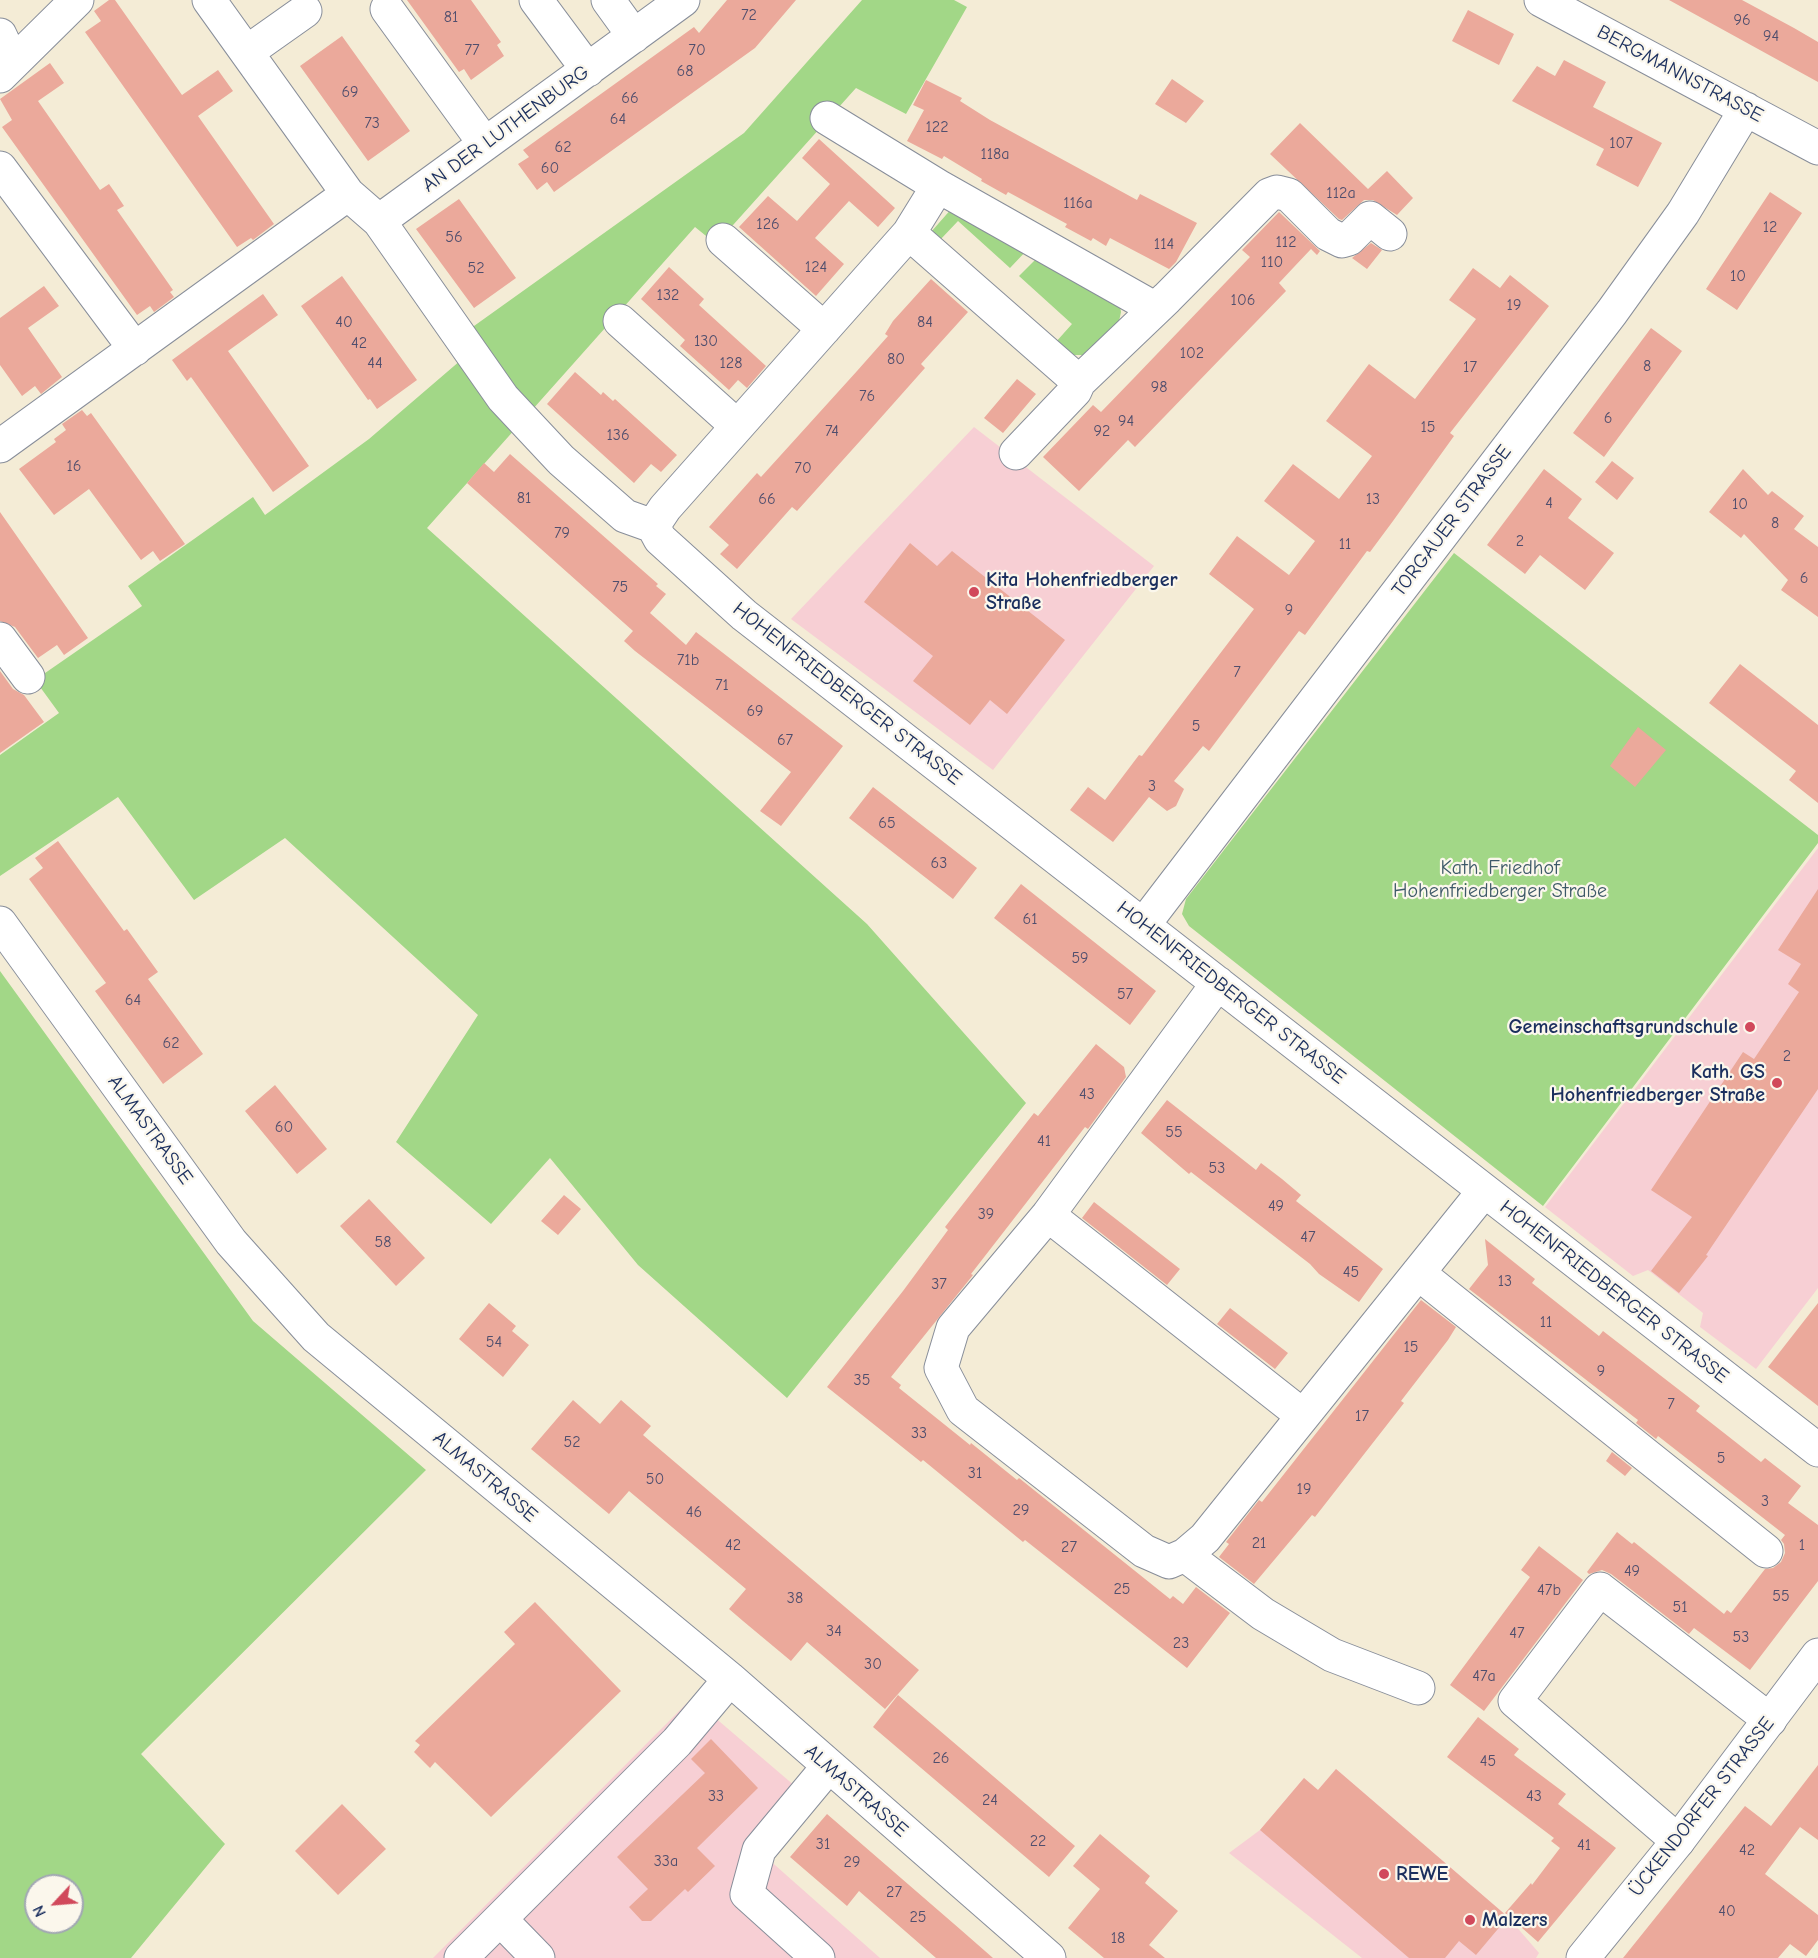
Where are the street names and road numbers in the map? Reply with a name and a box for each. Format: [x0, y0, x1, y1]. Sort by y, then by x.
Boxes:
street label: BERGMANNSTRASSE [1593, 20, 1767, 128]
street label: AN DER LUTHENBURG [418, 60, 594, 198]
street label: TORGAUER STRASSE [1387, 440, 1517, 602]
street label: HOHENFRIEDBERGER STRASSE [728, 597, 966, 791]
street label: HOHENFRIEDBERGER STRASSE [1112, 896, 1350, 1090]
street label: ALMASTRASSE [102, 1071, 198, 1189]
street label: HOHENFRIEDBERGER STRASSE [1495, 1195, 1733, 1389]
street label: ALMASTRASSE [428, 1426, 542, 1528]
street label: ÜCKENDORFER STRASSE [1624, 1712, 1780, 1902]
street label: ALMASTRASSE [799, 1740, 913, 1842]

